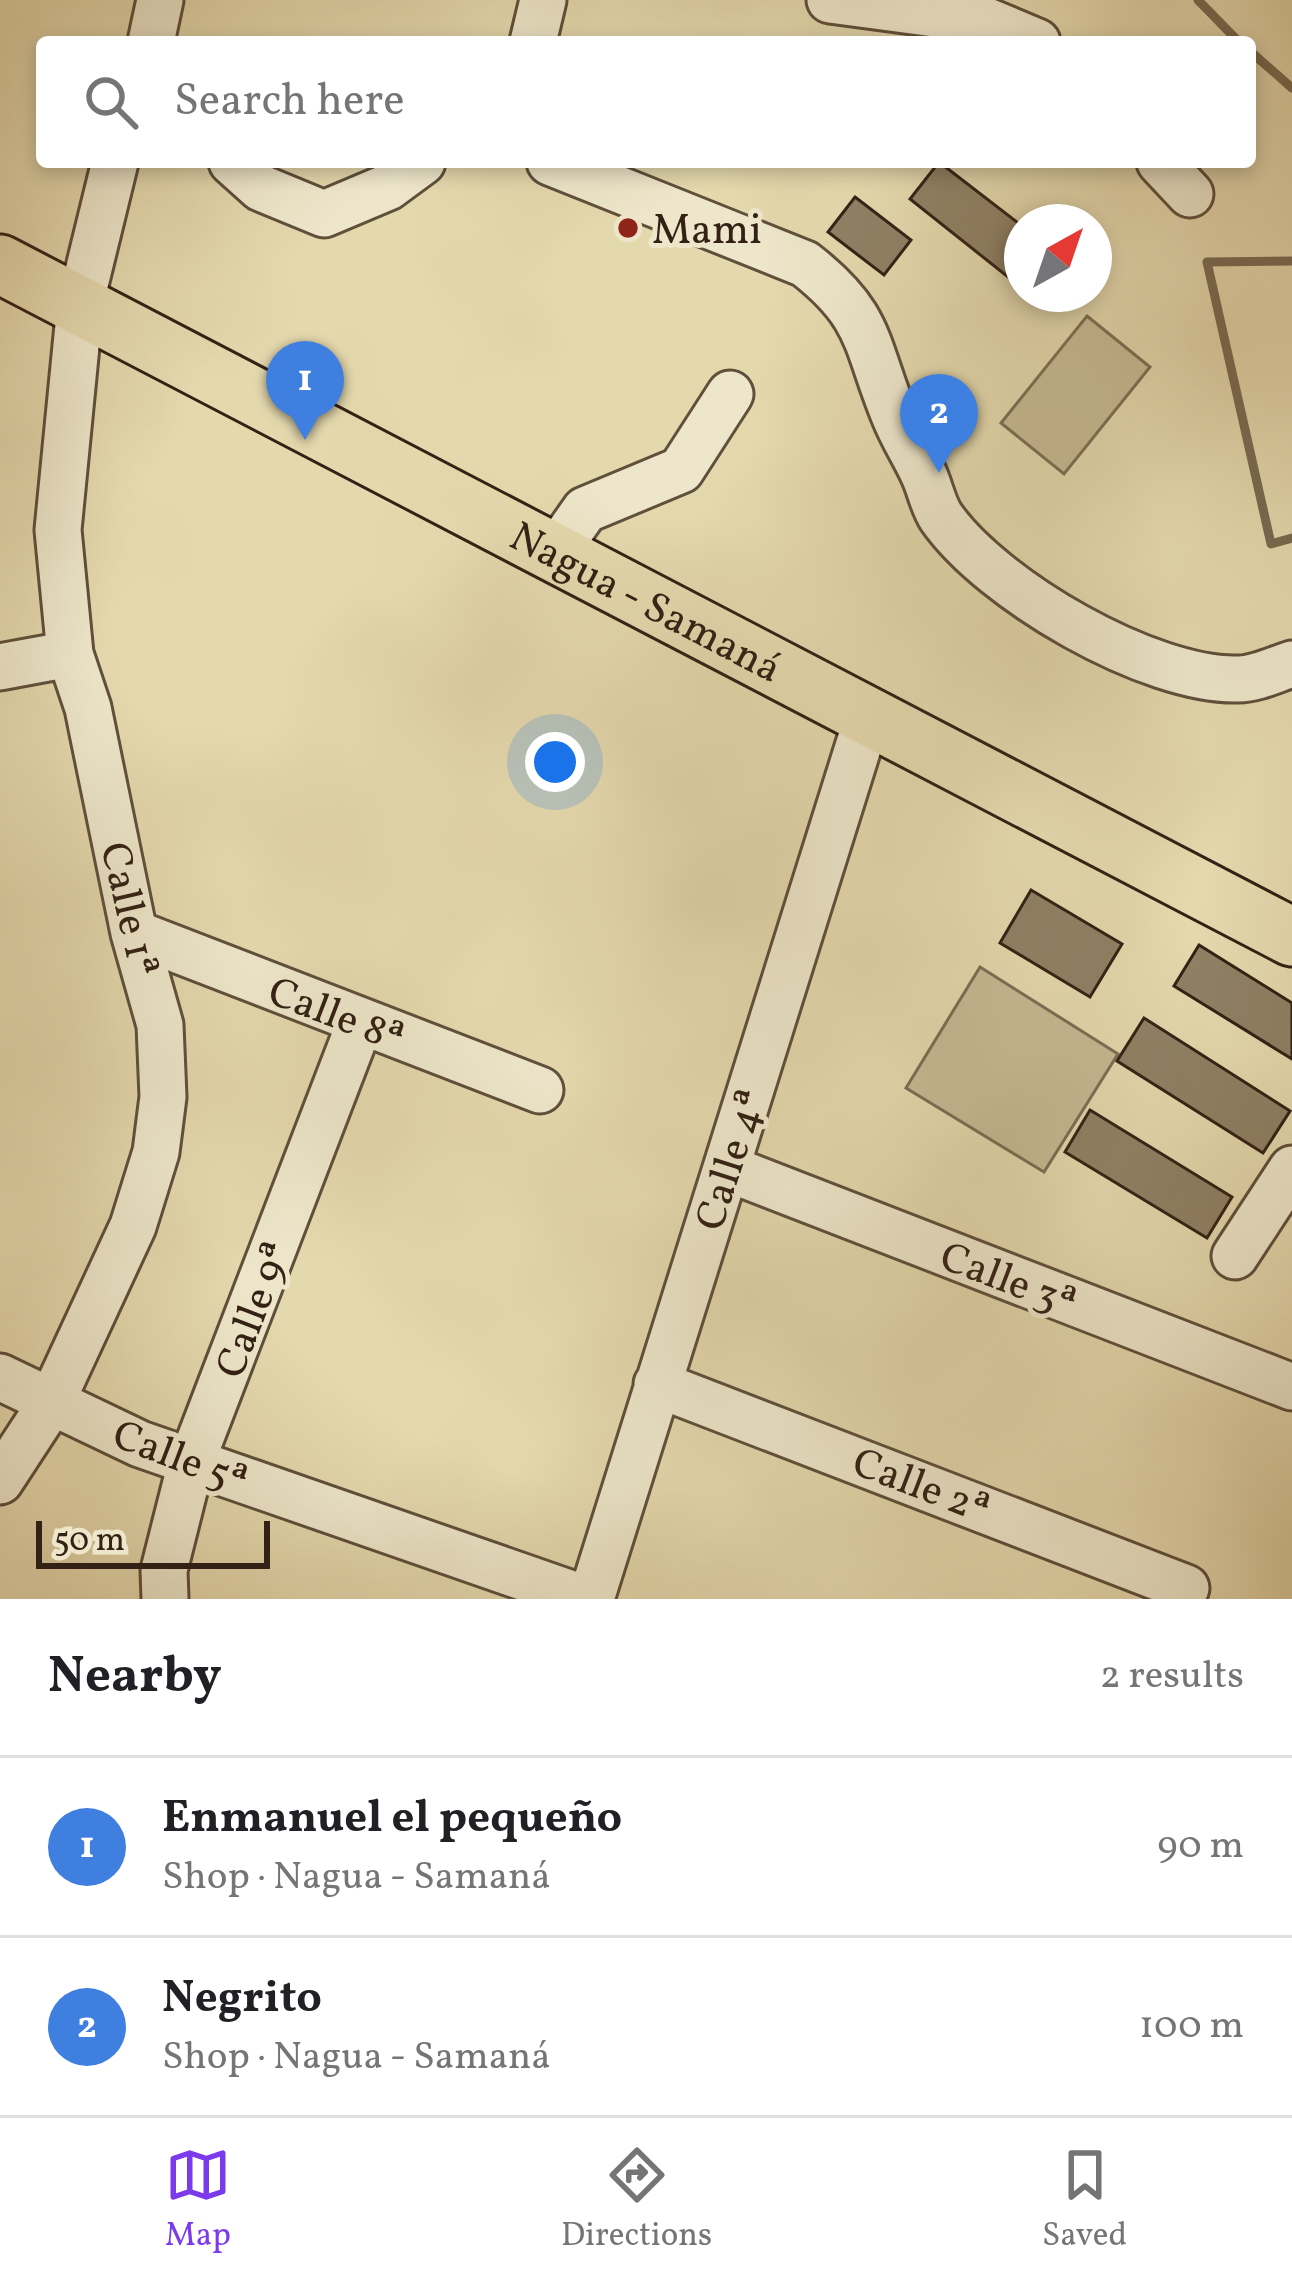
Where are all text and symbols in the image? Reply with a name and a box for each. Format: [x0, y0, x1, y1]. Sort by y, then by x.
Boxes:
search box [36, 36, 1256, 168]
icon: search [78, 69, 144, 135]
text: Search here [174, 71, 405, 134]
place label: Mami [652, 203, 762, 262]
north arrow [1004, 204, 1112, 312]
marker: Mami [615, 215, 641, 241]
pin: 1 [266, 341, 344, 440]
pin: 2 [900, 374, 978, 473]
street label: Nagua - Samaná [498, 510, 791, 700]
your location [525, 732, 585, 792]
street label: Calle 1ª [83, 837, 171, 983]
street label: Calle 8ª [259, 964, 412, 1070]
street label: Calle 4ª [683, 1082, 784, 1239]
street label: Calle 3ª [931, 1229, 1084, 1335]
street label: Calle 9ª [203, 1234, 309, 1387]
street label: Calle 5ª [103, 1408, 255, 1513]
street label: Calle 2ª [843, 1435, 998, 1541]
scale bar [36, 1515, 270, 1568]
text: 50 m [54, 1519, 125, 1565]
text: Nearby [48, 1642, 222, 1713]
text: 2 results [1100, 1650, 1244, 1704]
text: Enmanuel el pequeño [162, 1788, 622, 1851]
text: 1 [79, 1820, 95, 1874]
text: 90 m [1157, 1820, 1244, 1874]
text: Shop · Nagua - Samaná [162, 1851, 551, 1905]
text: Negrito [162, 1968, 322, 2031]
text: 2 [77, 2000, 97, 2054]
text: 100 m [1139, 2000, 1244, 2054]
text: Shop · Nagua - Samaná [162, 2031, 551, 2085]
tab: Map [165, 2142, 231, 2260]
tab: Directions [561, 2142, 712, 2260]
tab: Saved [1042, 2142, 1127, 2260]

